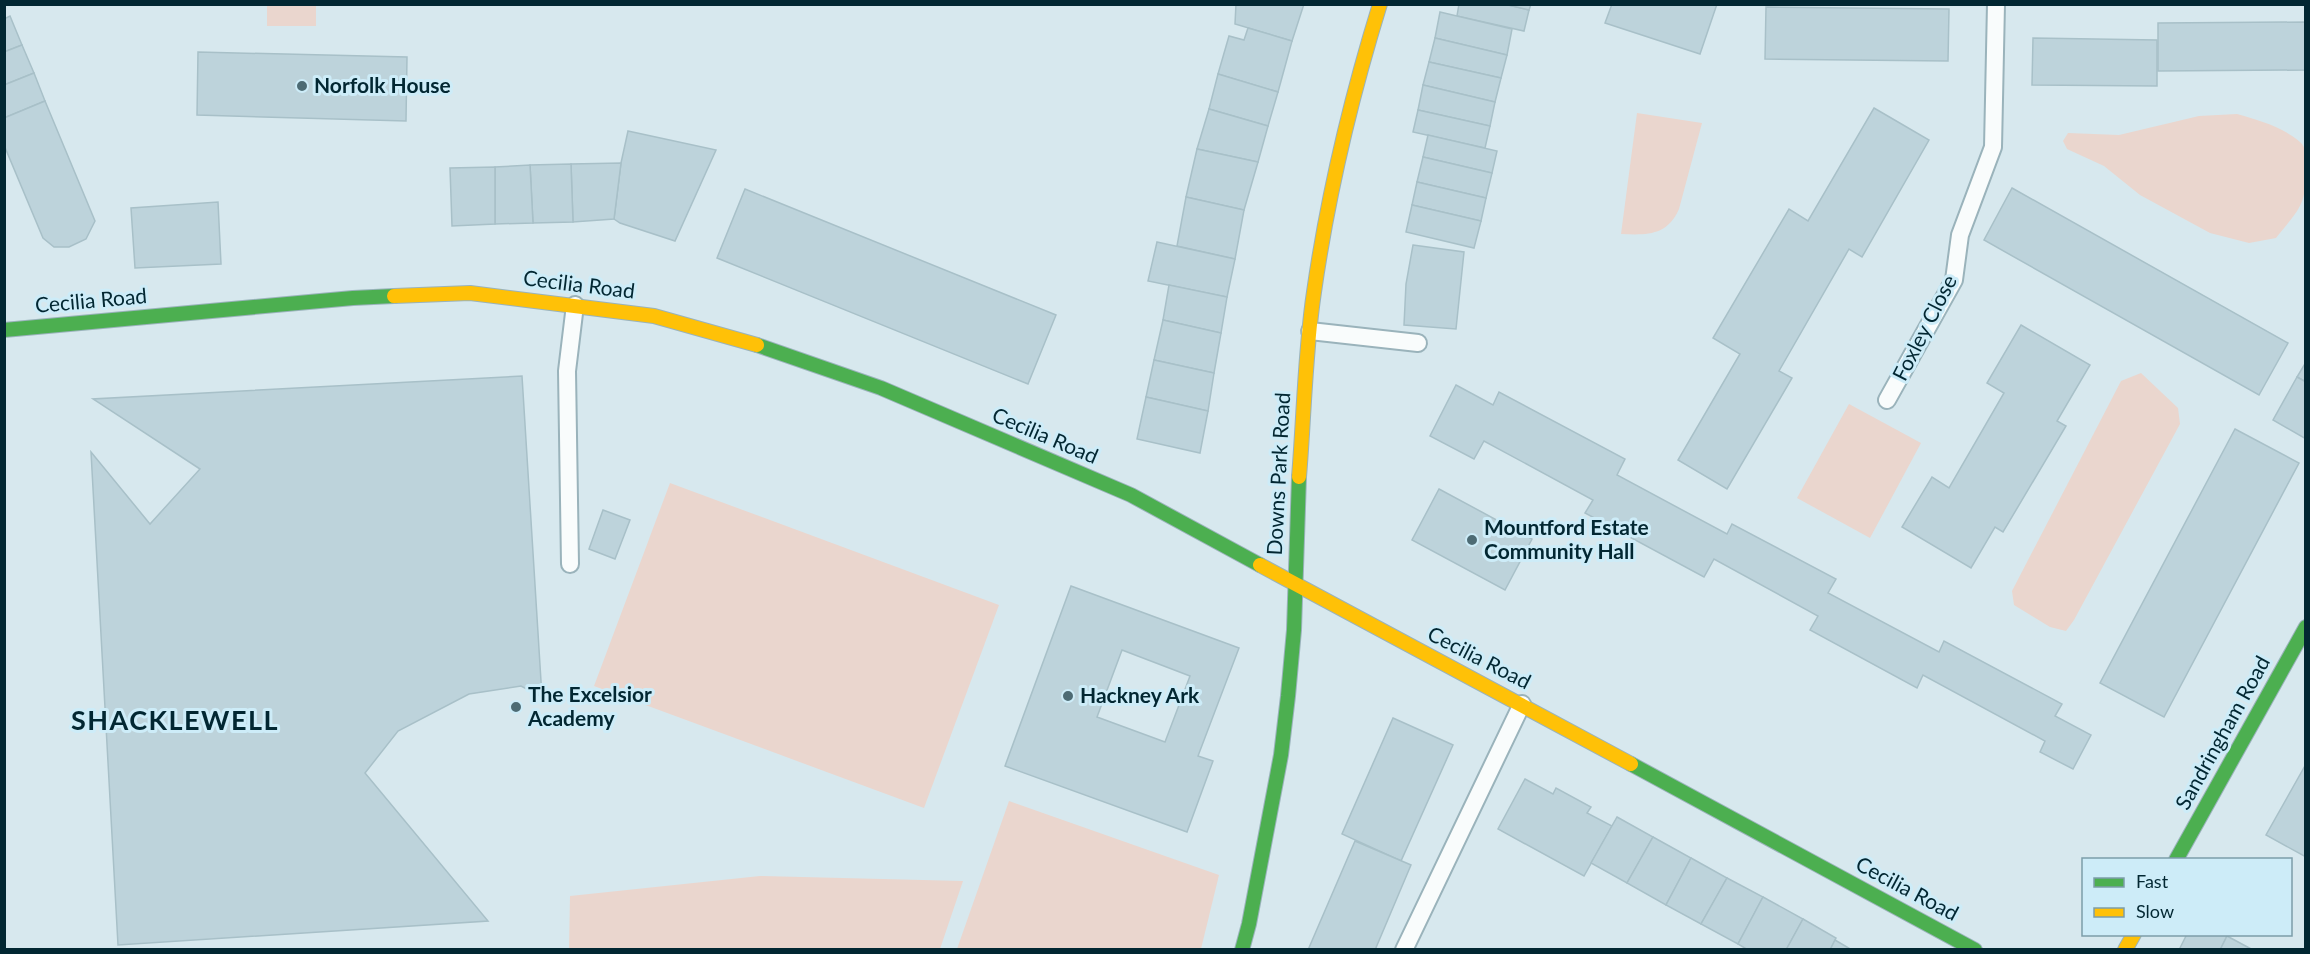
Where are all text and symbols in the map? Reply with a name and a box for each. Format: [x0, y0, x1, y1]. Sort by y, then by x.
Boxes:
place label: Norfolk House [314, 72, 451, 97]
marker: Norfolk House [295, 79, 309, 93]
street label: Cecilia Road [522, 264, 636, 303]
street label: Foxley Close [1886, 270, 1961, 384]
street label: Cecilia Road [34, 282, 148, 317]
street label: Downs Park Road [1261, 392, 1294, 556]
street label: Cecilia Road [989, 401, 1102, 468]
place label: Mountford Estate Community Hall [1484, 514, 1649, 563]
marker: Mountford Estate Community Hall [1465, 533, 1479, 547]
street label: Cecilia Road [1424, 620, 1535, 693]
street label: Sandringham Road [2169, 651, 2274, 813]
place label: The Excelsior Academy [527, 681, 652, 730]
place label: Hackney Ark [1080, 682, 1200, 707]
marker: Hackney Ark [1061, 689, 1075, 703]
marker: The Excelsior Academy [509, 700, 523, 714]
district label: SHACKLEWELL [71, 703, 279, 736]
street label: Cecilia Road [1852, 850, 1963, 925]
legend [2082, 858, 2292, 936]
text: Fast [2136, 870, 2169, 892]
text: Slow [2136, 900, 2174, 922]

